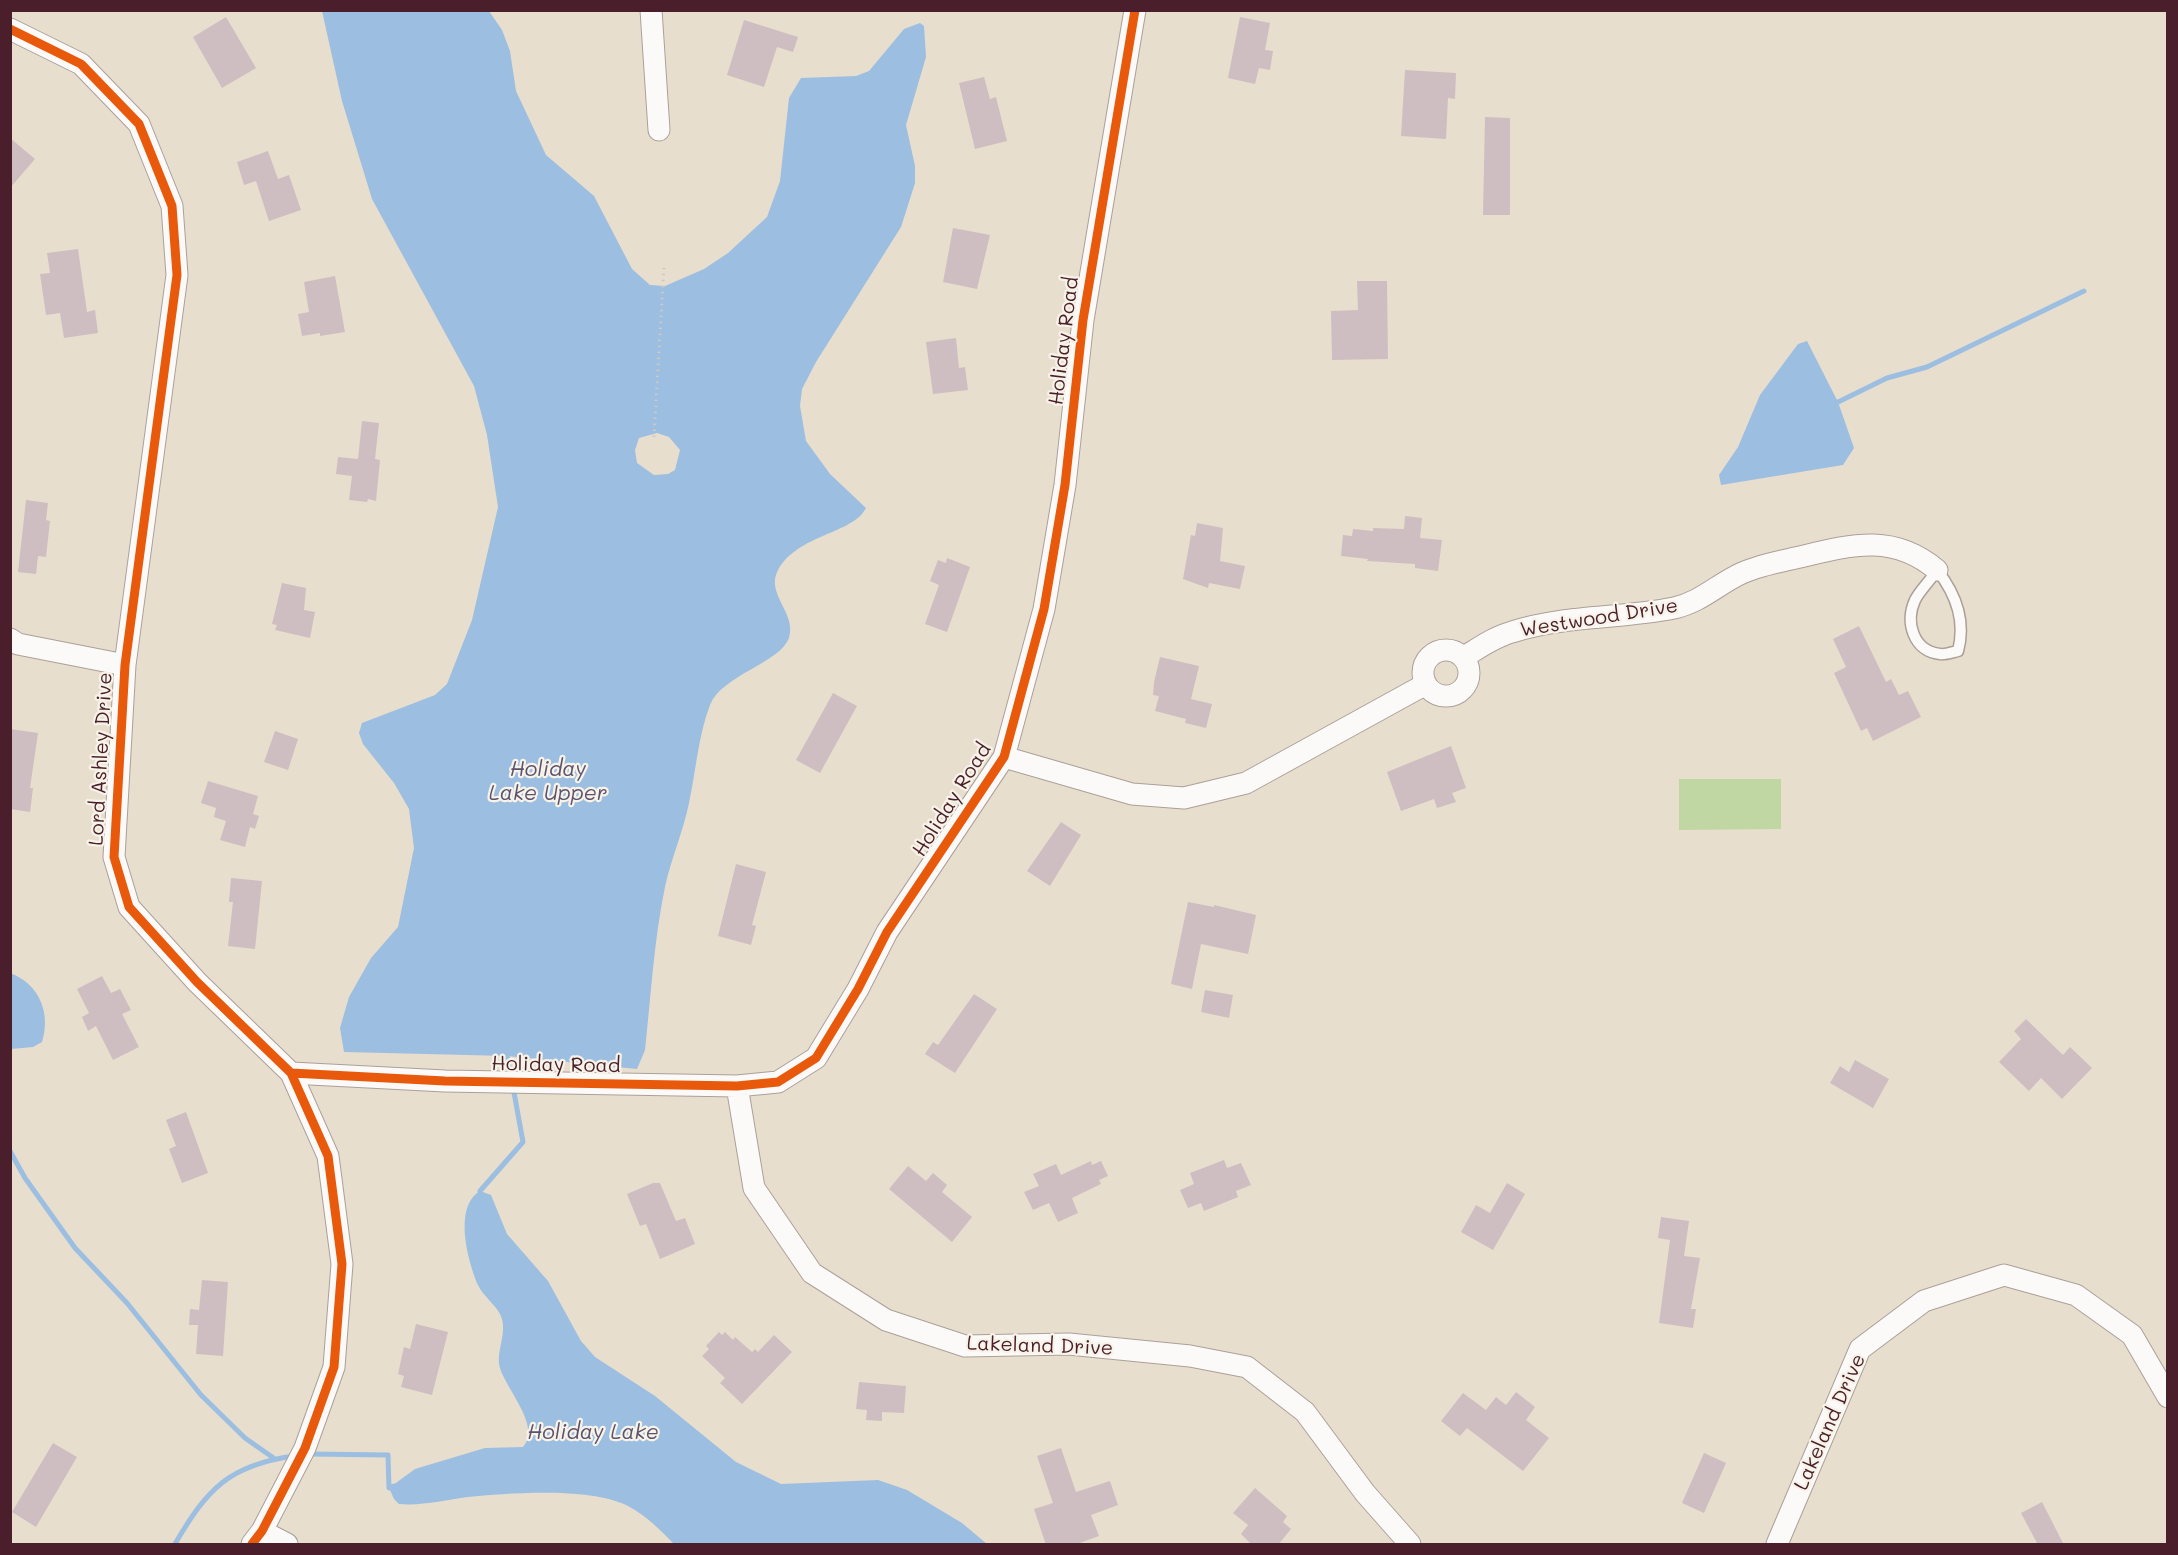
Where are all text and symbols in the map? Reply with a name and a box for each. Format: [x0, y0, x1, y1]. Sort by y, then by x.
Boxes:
street label: Holiday Road [1044, 275, 1084, 407]
street label: Westwood Drive [1518, 594, 1680, 642]
street label: Lord Ashley Drive [84, 672, 118, 846]
street label: Holiday Road [908, 739, 996, 861]
water label: Holiday Lake Upper [489, 757, 607, 807]
street label: Holiday Road [491, 1052, 621, 1078]
street label: Lakeland Drive [966, 1331, 1114, 1361]
street label: Lakeland Drive [1789, 1350, 1871, 1494]
water label: Holiday Lake [527, 1420, 659, 1446]

